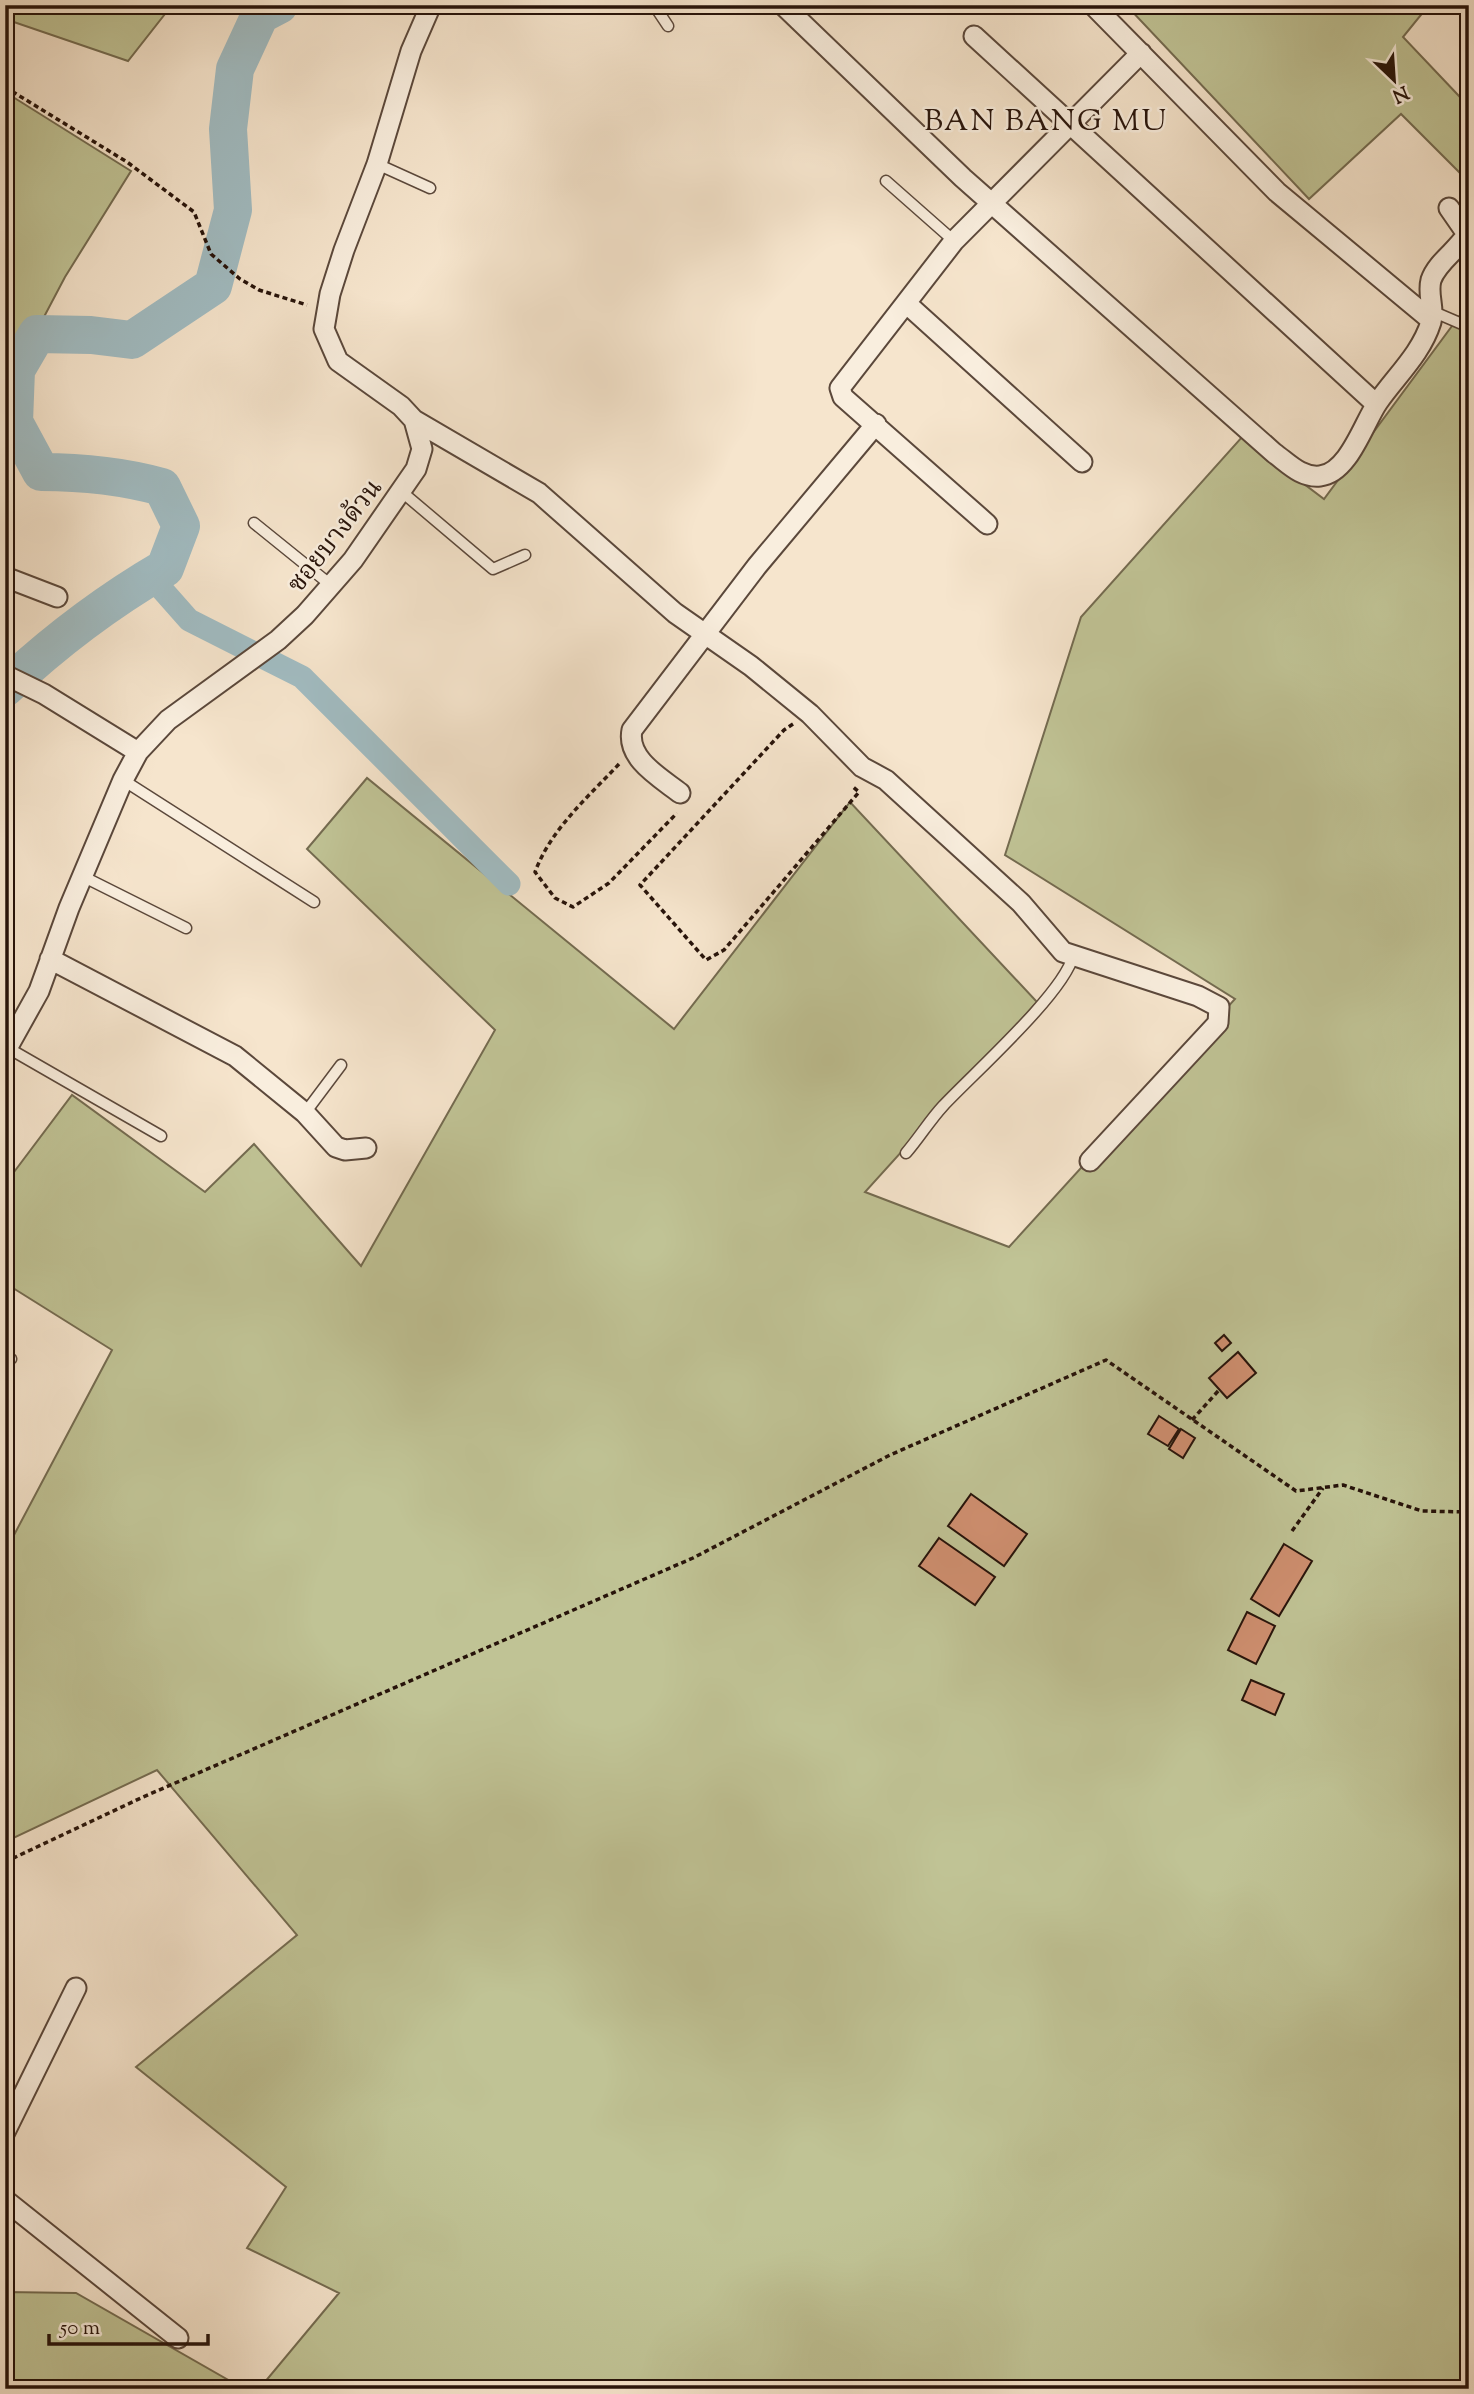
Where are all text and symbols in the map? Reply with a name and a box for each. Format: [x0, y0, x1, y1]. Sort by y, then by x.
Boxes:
north arrow [1358, 46, 1428, 116]
text: N [1388, 78, 1413, 109]
district label: BAN BANG MU [924, 101, 1168, 144]
street label: ซอยบางด้วน [280, 472, 392, 601]
scale bar [49, 2303, 208, 2347]
text: 50 m [59, 2314, 100, 2344]

